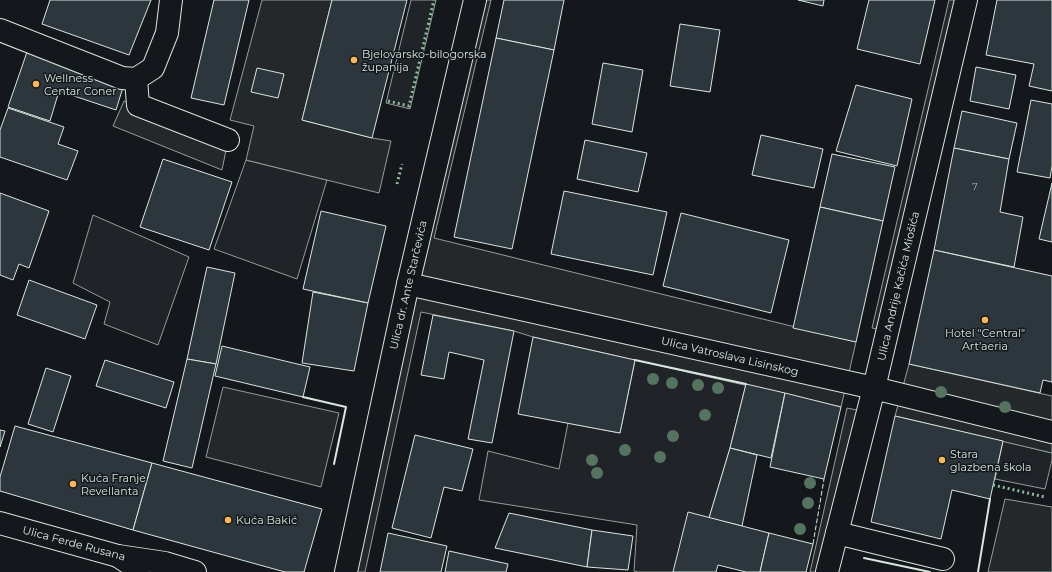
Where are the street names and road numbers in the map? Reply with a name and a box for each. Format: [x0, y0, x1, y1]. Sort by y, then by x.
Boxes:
street label: Ulica Andrije Kačića Miošića [874, 210, 922, 362]
street label: Ulica dr. Ante Starčevića [386, 219, 430, 351]
street label: Ulica Vatroslava Lisinskog [660, 333, 800, 379]
street label: Ulica Ferde Rusana [21, 523, 127, 563]

